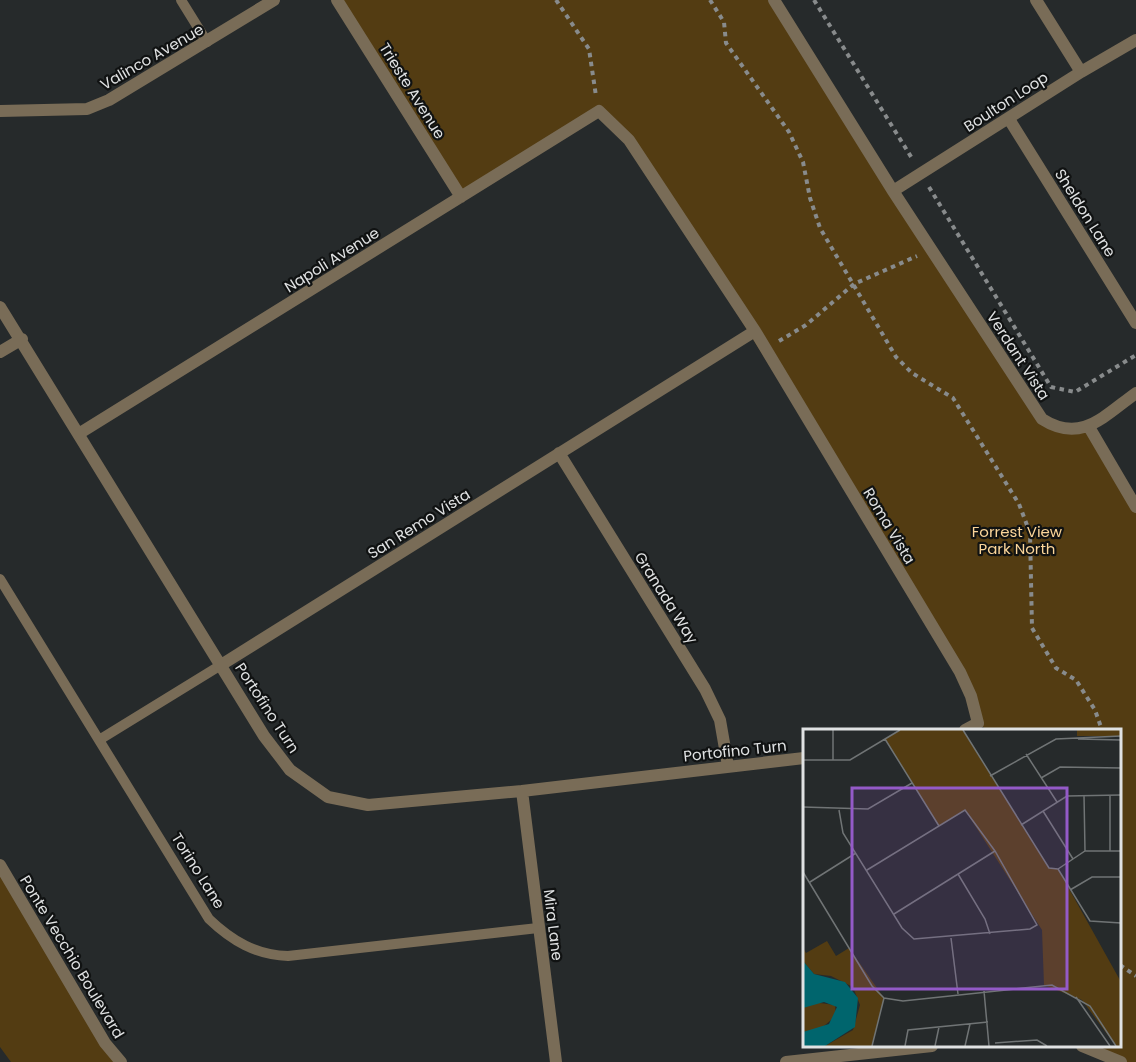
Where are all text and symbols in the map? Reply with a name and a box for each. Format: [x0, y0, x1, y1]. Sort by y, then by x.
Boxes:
street label: Valinco Avenue [96, 18, 207, 95]
street label: Trieste Avenue [374, 39, 450, 143]
street label: Boulton Loop [960, 66, 1052, 137]
street label: Sheldon Lane [1050, 165, 1121, 261]
street label: Napoli Avenue [280, 222, 383, 297]
street label: Verdant Vista [982, 307, 1055, 404]
street label: San Remo Vista [363, 484, 474, 564]
street label: Roma Vista [858, 484, 920, 568]
park label: Forrest View Park North [972, 521, 1063, 559]
street label: Granada Way [630, 548, 703, 648]
street label: Portofino Turn [230, 659, 304, 757]
inset map [803, 729, 1121, 1047]
street label: Portofino Turn [682, 735, 788, 766]
street label: Torino Lane [167, 829, 230, 913]
street label: Ponte Vecchio Boulevard [15, 871, 130, 1042]
street label: Mira Lane [539, 888, 568, 962]

